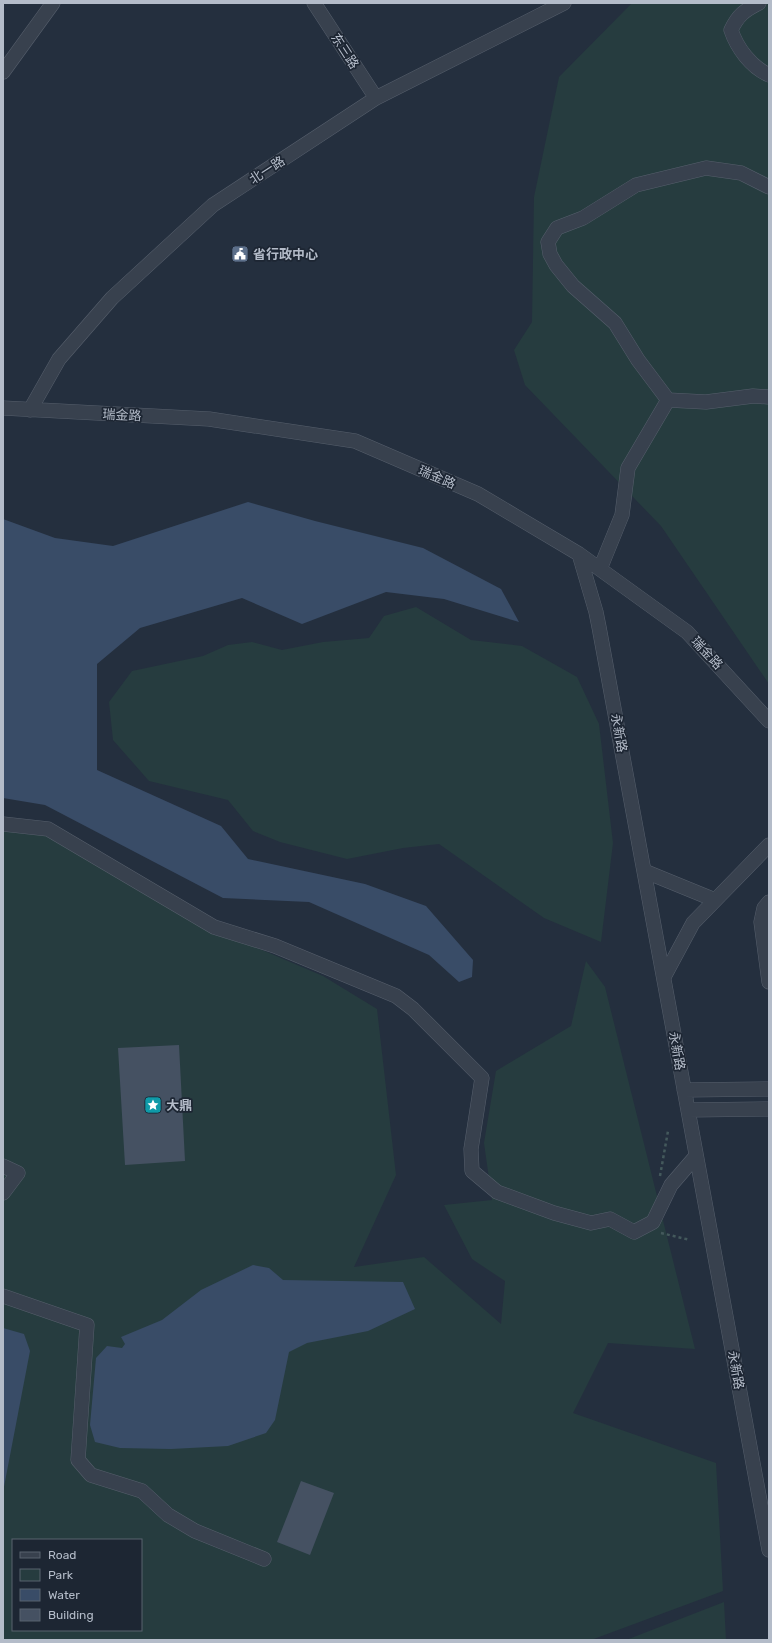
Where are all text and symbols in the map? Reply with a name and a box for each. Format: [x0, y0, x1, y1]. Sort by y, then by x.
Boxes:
street label: 东三路 [328, 31, 362, 71]
street label: 北一路 [247, 153, 287, 187]
public building icon: 省行政中心 [230, 244, 250, 264]
place label: 省行政中心 [253, 247, 318, 262]
street label: 瑞金路 [102, 406, 142, 424]
street label: 瑞金路 [416, 462, 458, 492]
street label: 瑞金路 [688, 634, 726, 672]
street label: 永新路 [608, 712, 630, 754]
street label: 永新路 [666, 1030, 688, 1072]
place icon: 大鼎 [143, 1095, 163, 1115]
place label: 大鼎 [166, 1098, 192, 1113]
street label: 永新路 [725, 1349, 747, 1391]
legend [12, 1539, 142, 1631]
text: Road [48, 1548, 76, 1562]
text: Park [48, 1568, 74, 1582]
text: Water [48, 1588, 80, 1602]
text: Building [48, 1608, 94, 1622]

